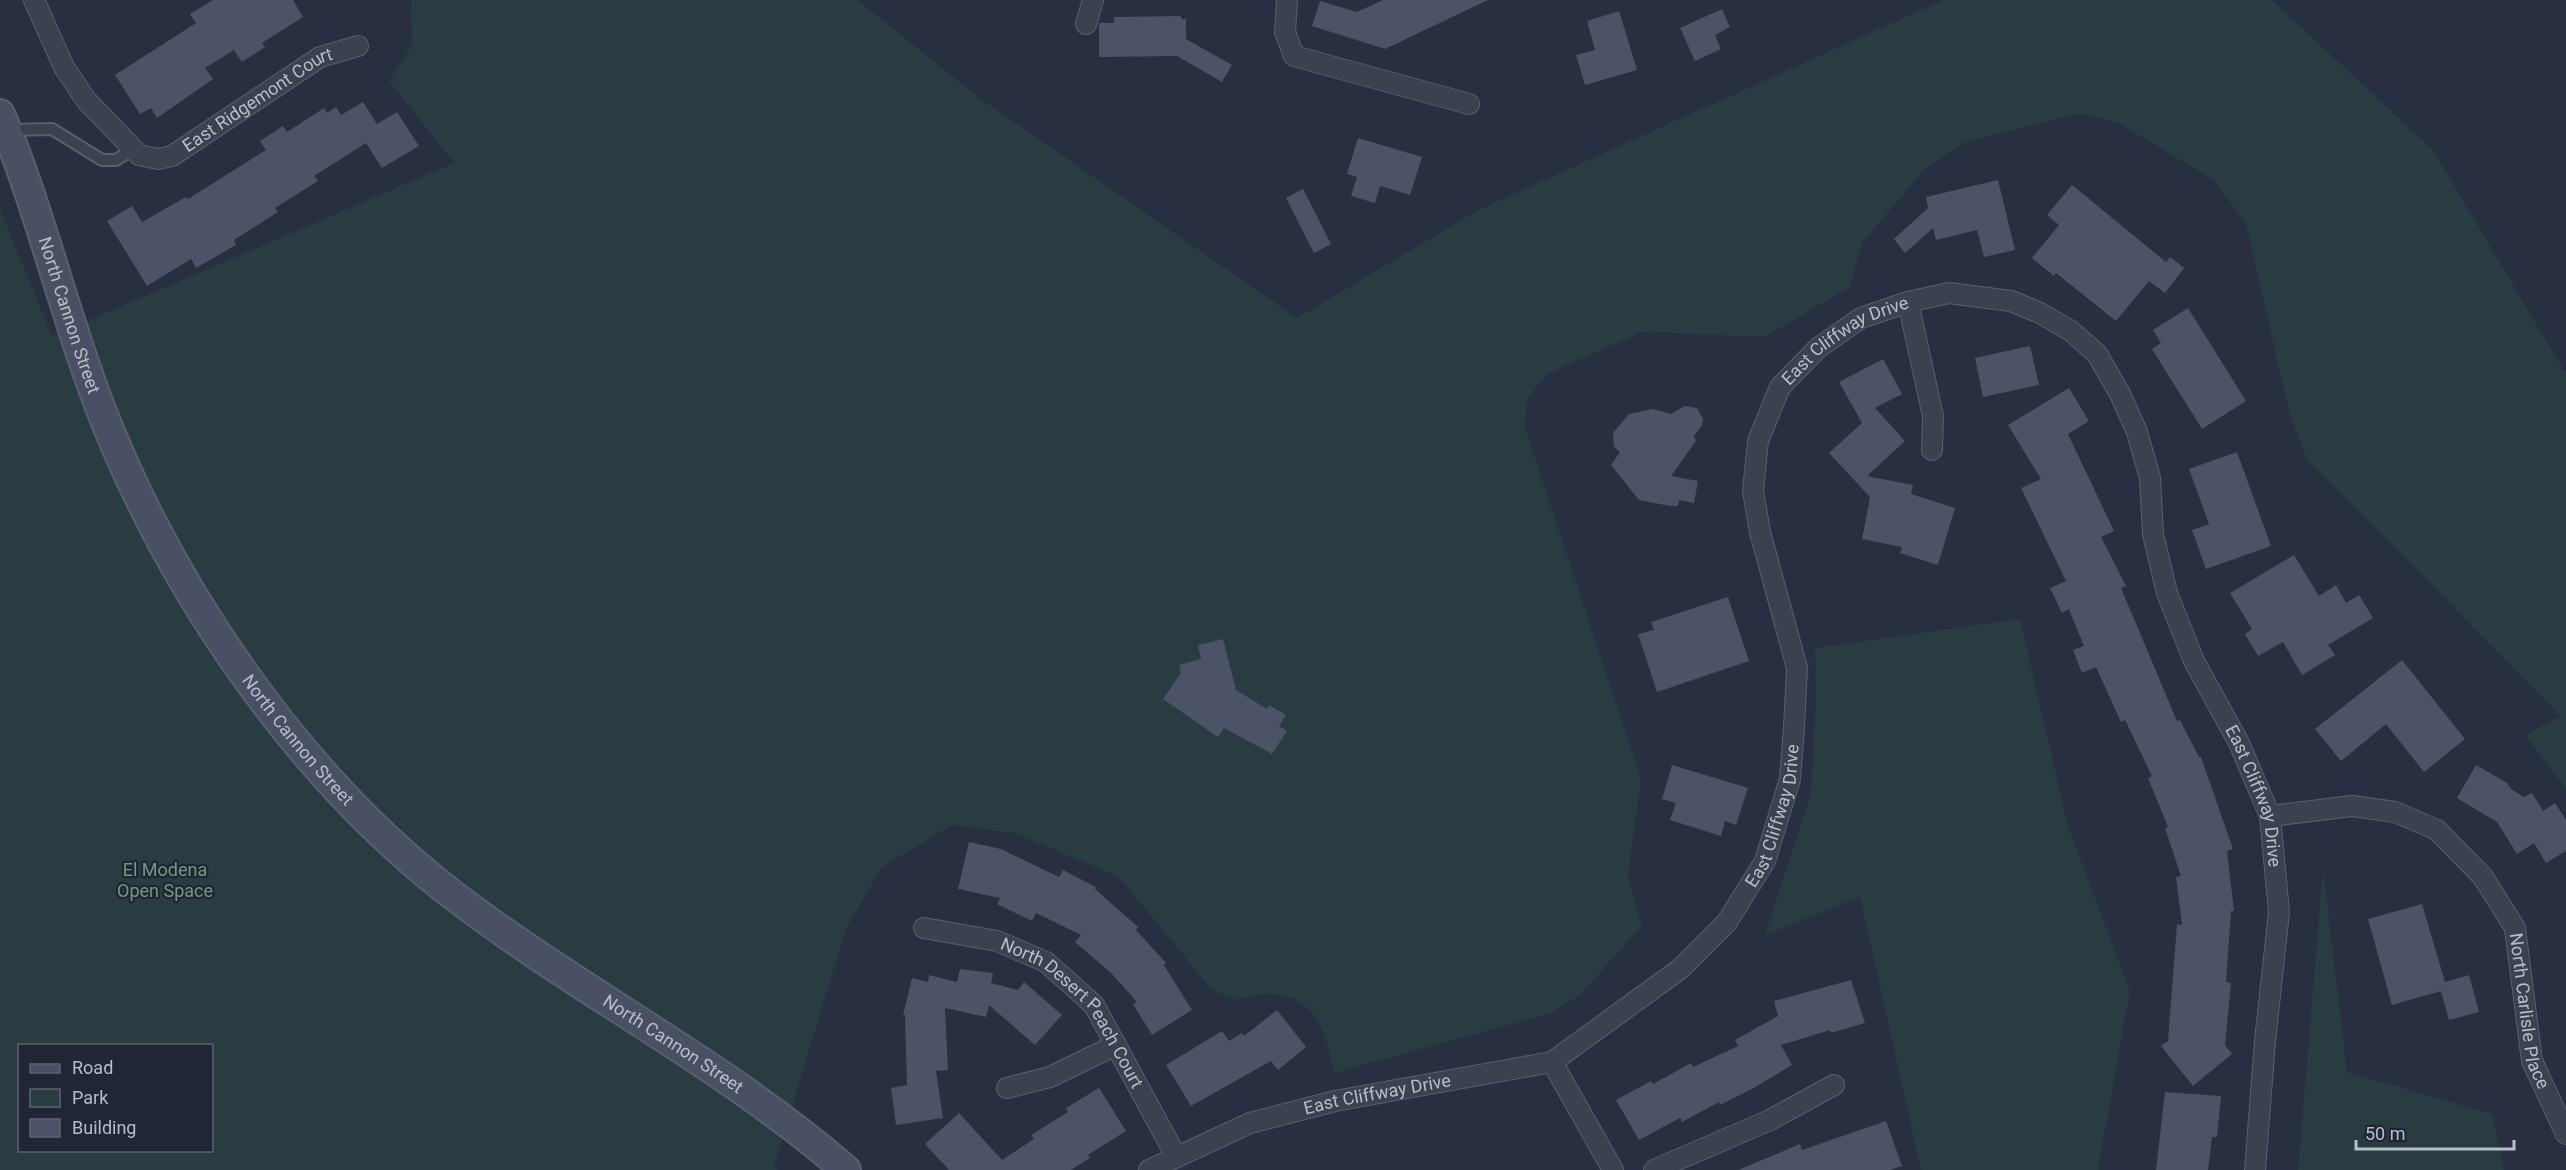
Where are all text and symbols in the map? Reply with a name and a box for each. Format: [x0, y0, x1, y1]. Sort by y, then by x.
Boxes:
street label: East Ridgemont Court [178, 43, 335, 156]
street label: North Cannon Street [35, 234, 105, 397]
street label: East Cliffway Drive [1777, 292, 1911, 389]
street label: North Cannon Street [238, 670, 358, 810]
street label: East Cliffway Drive [2221, 721, 2286, 868]
street label: East Cliffway Drive [1740, 744, 1803, 891]
park label: El Modena Open Space [117, 859, 213, 901]
street label: North Carlisle Place [2506, 932, 2554, 1092]
street label: North Desert Peach Court [998, 933, 1148, 1092]
street label: North Cannon Street [599, 990, 748, 1097]
legend [18, 1044, 213, 1152]
text: Road [72, 1057, 113, 1078]
street label: East Cliffway Drive [1301, 1069, 1452, 1119]
text: Park [72, 1087, 109, 1108]
scale bar [2356, 1113, 2514, 1151]
text: Building [72, 1117, 136, 1138]
text: 50 m [2365, 1123, 2405, 1144]

